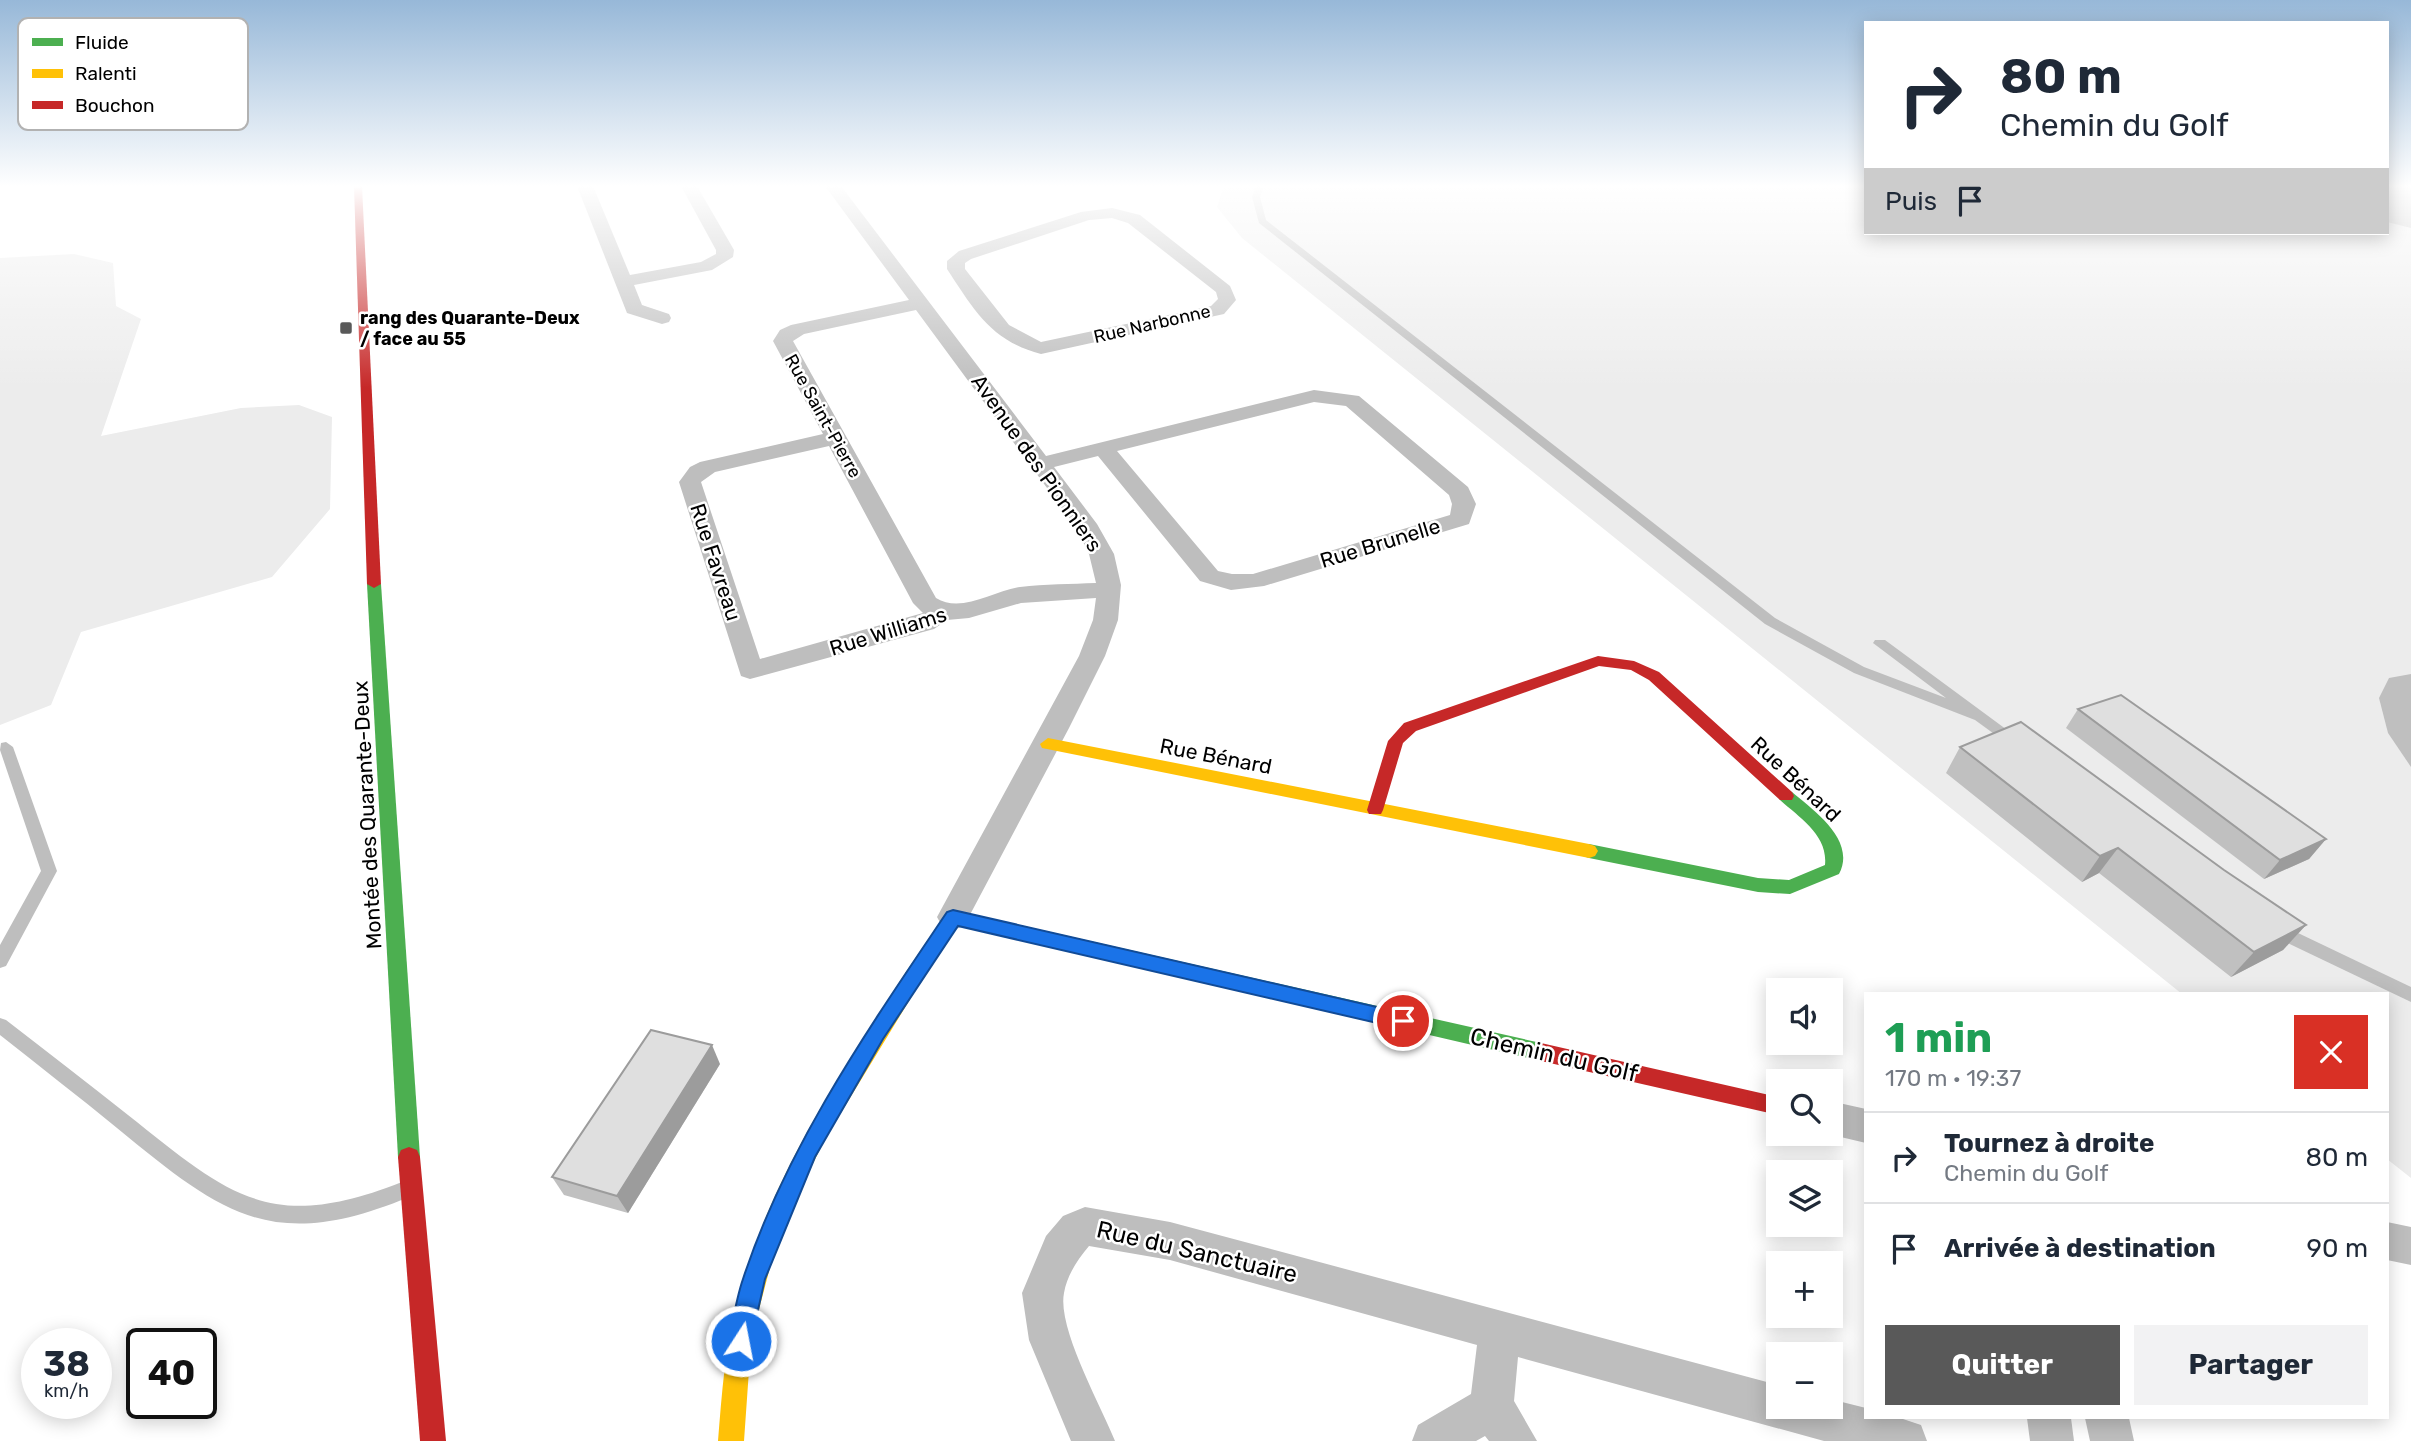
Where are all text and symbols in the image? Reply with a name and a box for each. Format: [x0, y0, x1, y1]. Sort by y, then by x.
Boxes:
legend [18, 18, 248, 130]
text: Fluide [75, 31, 129, 54]
text: 80 m [2000, 47, 2122, 105]
icon: right [1885, 49, 1976, 140]
text: Ralenti [75, 62, 137, 85]
text: Bouchon [75, 94, 155, 117]
text: Chemin du Golf [2000, 106, 2229, 144]
icon: arrive [1951, 182, 1989, 220]
text: Puis [1885, 186, 1937, 217]
street label: Rue Narbonne [1091, 300, 1213, 348]
place label: rang des Quarante-Deux / face au 55 [360, 307, 580, 350]
marker: rang des Quarante-Deux / face au 55 [338, 320, 354, 336]
street label: Rue Saint-Pierre [780, 350, 866, 482]
street label: Avenue des Pionniers [966, 370, 1108, 556]
street label: Rue Favreau [685, 500, 747, 624]
street label: Rue Brunelle [1317, 513, 1443, 573]
street label: Rue Williams [826, 601, 950, 661]
street label: Montée des Quarante-Deux [347, 680, 387, 950]
street label: Rue Bénard [1746, 731, 1846, 827]
street label: Rue Bénard [1158, 733, 1274, 779]
map controls [1766, 978, 1843, 1419]
button: sound [1766, 978, 1843, 1055]
pin [1373, 991, 1433, 1051]
icon: arrive [1384, 1002, 1422, 1040]
text: 1 min [1885, 1013, 1992, 1063]
button: close [2294, 1015, 2368, 1089]
street label: Chemin du Golf [1467, 1022, 1641, 1088]
text: 170 m · 19:37 [1885, 1064, 2021, 1092]
button: search [1766, 1069, 1843, 1146]
text: Tournez à droite [1944, 1128, 2154, 1159]
icon: right [1885, 1139, 1923, 1177]
text: 80 m [2305, 1142, 2368, 1173]
text: Chemin du Golf [1944, 1159, 2108, 1187]
button: layers [1766, 1160, 1843, 1237]
street label: Rue du Sanctuaire [1094, 1215, 1300, 1289]
icon: arrive [1885, 1230, 1923, 1268]
text: Arrivée à destination [1944, 1233, 2216, 1264]
text: 90 m [2307, 1233, 2368, 1264]
button: + [1766, 1251, 1843, 1328]
position arrow [704, 1304, 778, 1378]
button: Quitter [1885, 1325, 2120, 1405]
button: Partager [2134, 1325, 2368, 1405]
speed limit sign: 40 [126, 1328, 217, 1419]
button: − [1766, 1342, 1843, 1419]
text: 38 [43, 1343, 90, 1385]
text: km/h [44, 1380, 89, 1402]

